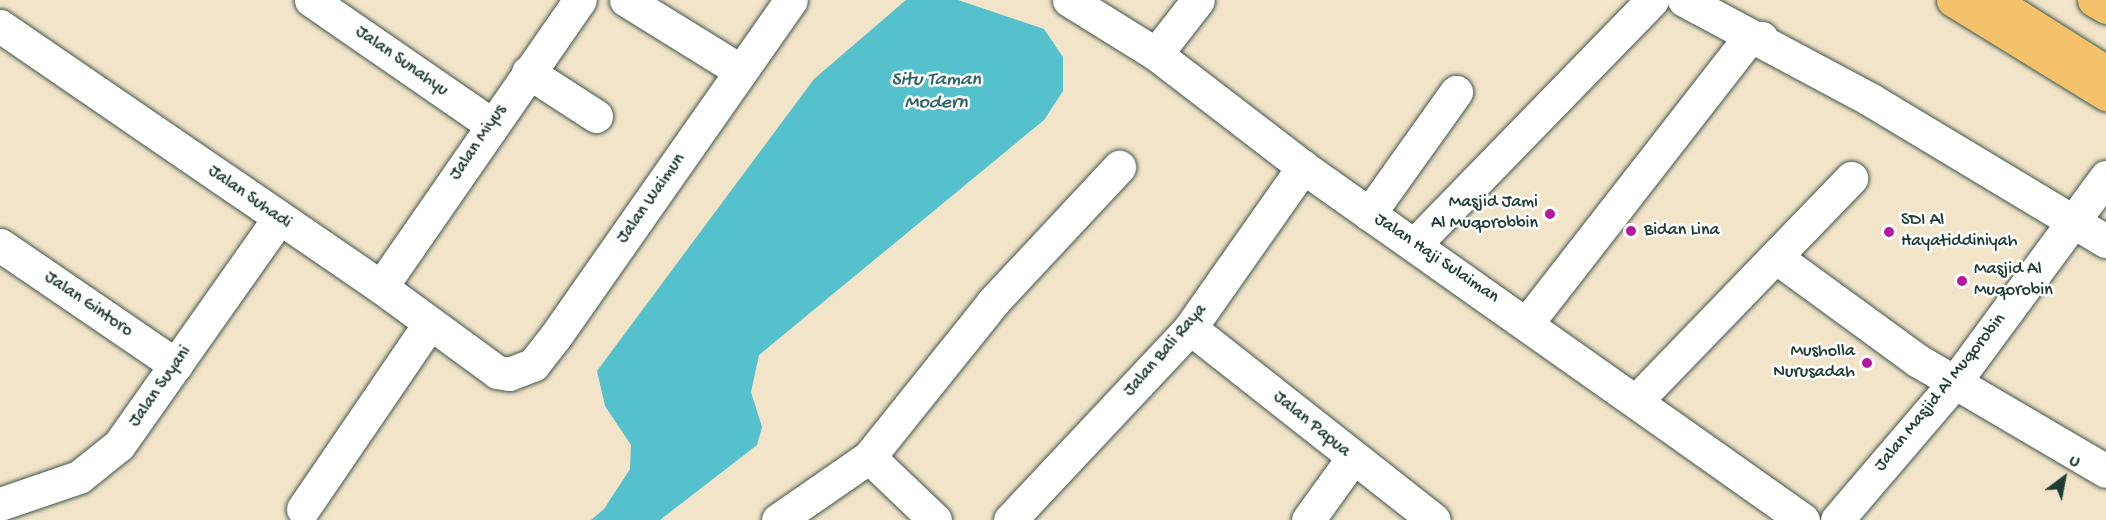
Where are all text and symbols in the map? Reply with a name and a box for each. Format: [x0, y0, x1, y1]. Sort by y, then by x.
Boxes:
street label: Jalan Sunahyu [350, 22, 452, 102]
water label: Situ Taman Modern [891, 69, 981, 116]
street label: Jalan Miyus [446, 101, 512, 185]
street label: Jalan Waimun [613, 150, 691, 248]
street label: Jalan Suhadi [203, 161, 295, 235]
place label: Masjid Jami Al Muqorobbin [1431, 193, 1538, 236]
marker: Masjid Jami Al Muqorobbin [1543, 207, 1557, 221]
street label: Jalan Haji Sulaiman [1369, 209, 1503, 309]
place label: SDI Al Hayatiddiniyah [1901, 211, 2017, 254]
place label: Bidan Lina [1644, 220, 1719, 242]
marker: Bidan Lina [1622, 222, 1640, 240]
marker: SDI Al Hayatiddiniyah [1882, 225, 1896, 239]
place label: Masjid Al Muqorobin [1974, 260, 2053, 302]
street label: Jalan Gintoro [39, 267, 137, 343]
marker: Masjid Al Muqorobin [1955, 274, 1969, 288]
street label: Jalan Bali Raya [1120, 300, 1212, 402]
street label: Jalan Masjid Al Muqorobin [1871, 310, 2011, 476]
street label: Jalan Suyani [125, 342, 197, 432]
place label: Musholla Nurusadah [1773, 342, 1855, 385]
marker: Musholla Nurusadah [1860, 356, 1874, 370]
street label: Jalan Papua [1268, 387, 1354, 463]
north arrow [2034, 448, 2094, 508]
text: U [2065, 452, 2083, 473]

